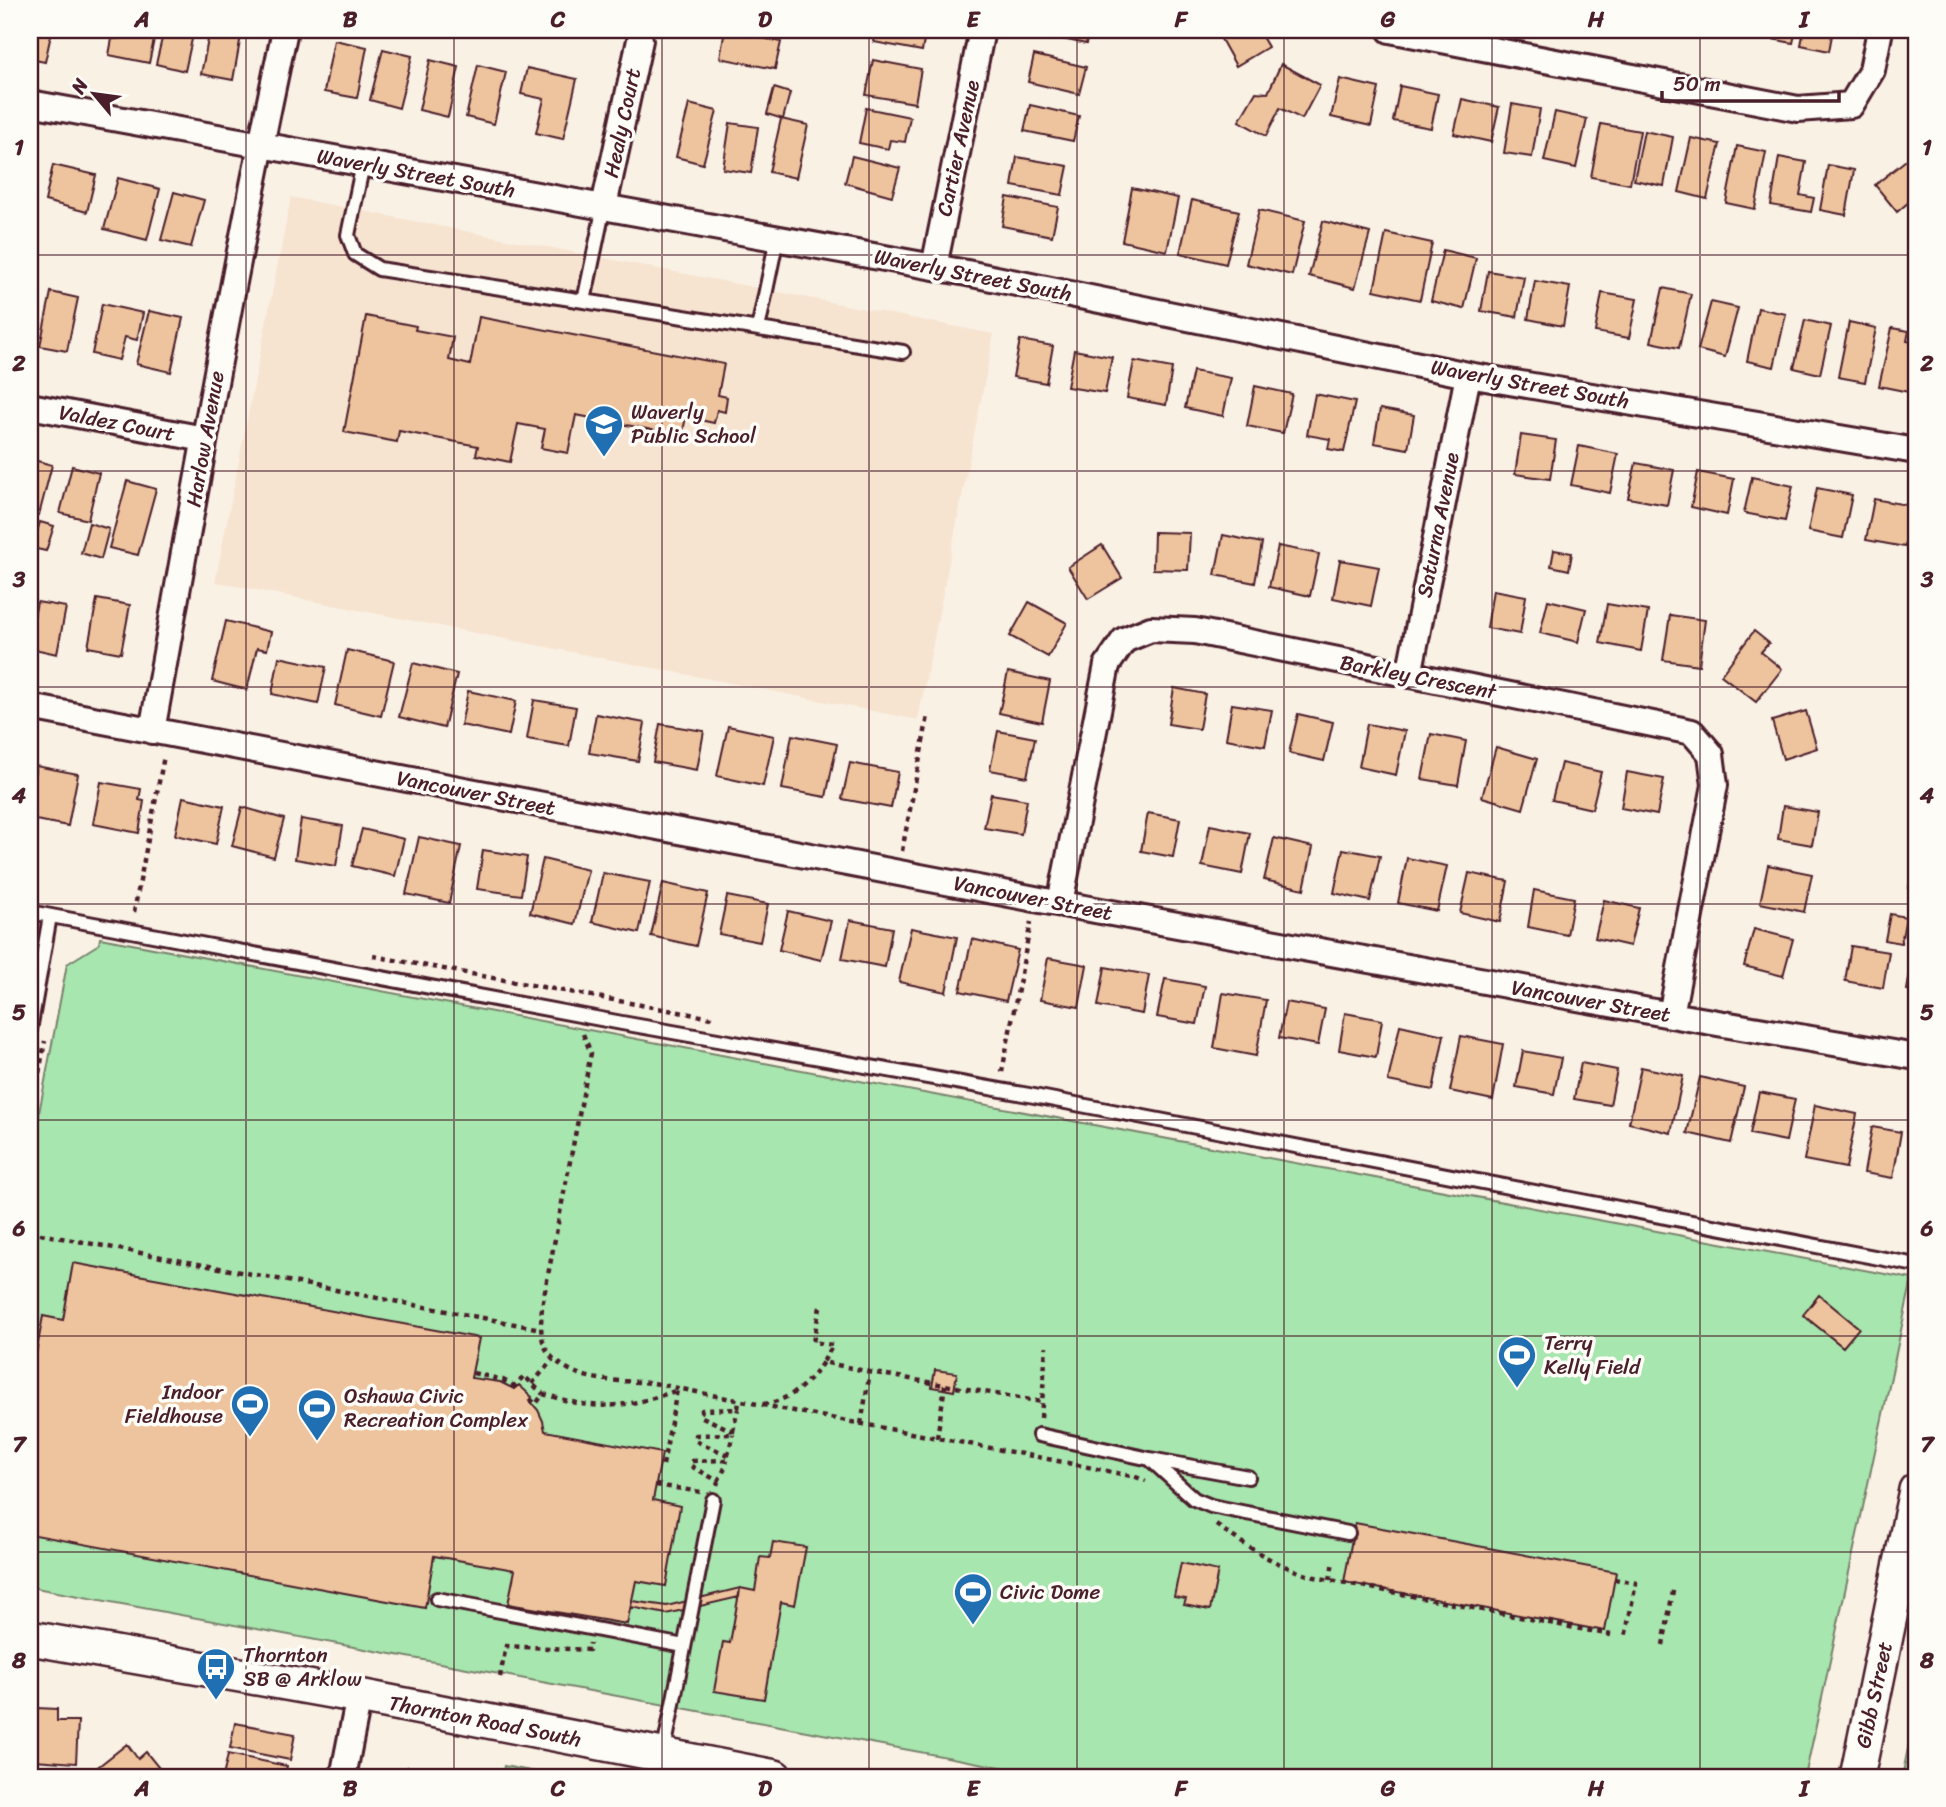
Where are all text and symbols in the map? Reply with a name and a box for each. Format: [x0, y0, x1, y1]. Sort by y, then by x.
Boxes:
text: A [133, 0, 150, 40]
text: B [343, 0, 358, 40]
text: C [550, 0, 566, 40]
text: D [758, 0, 773, 40]
text: E [967, 0, 982, 40]
text: F [1174, 0, 1189, 40]
text: G [1380, 0, 1396, 40]
text: H [1587, 0, 1605, 40]
text: I [1798, 0, 1810, 40]
north arrow [60, 60, 130, 130]
scale bar [1662, 60, 1839, 104]
street label: Healy Court [592, 65, 652, 181]
text: 50 m [1673, 65, 1721, 103]
text: N [61, 72, 98, 101]
street label: Cartier Avenue [925, 76, 991, 220]
text: 1 [14, 127, 24, 168]
text: 1 [1922, 127, 1932, 168]
street label: Waverly Street South [314, 137, 518, 209]
street label: Waverly Street South [871, 237, 1075, 313]
text: 2 [11, 343, 26, 384]
text: 2 [1919, 343, 1934, 384]
street label: Waverly Street South [1428, 348, 1632, 420]
street label: Harlow Avenue [174, 368, 236, 510]
street label: Valdez Court [56, 393, 178, 453]
place label: Waverly Public School [631, 393, 757, 455]
school or university icon: Waverly Public School [583, 403, 625, 458]
street label: Saturna Avenue [1405, 449, 1471, 601]
text: 3 [12, 559, 26, 600]
text: 3 [1920, 559, 1934, 600]
street label: Barkley Crescent [1337, 643, 1501, 711]
street label: Vancouver Street [393, 759, 559, 827]
text: 4 [11, 775, 27, 816]
text: 4 [1919, 775, 1935, 816]
street label: Vancouver Street [950, 864, 1116, 932]
street label: Vancouver Street [1508, 968, 1674, 1034]
text: 5 [12, 992, 26, 1033]
text: 5 [1920, 992, 1934, 1033]
text: 6 [11, 1208, 26, 1249]
text: 6 [1919, 1208, 1934, 1249]
place label: Terry Kelly Field [1544, 1324, 1642, 1386]
sports icon: Terry Kelly Field [1496, 1334, 1538, 1389]
place label: Indoor Fieldhouse [125, 1373, 224, 1435]
place label: Oshawa Civic Recreation Complex [344, 1377, 528, 1439]
sports icon: Indoor Fieldhouse [229, 1383, 271, 1438]
sports icon: Oshawa Civic Recreation Complex [296, 1387, 338, 1442]
text: 7 [12, 1424, 27, 1465]
text: 7 [1920, 1424, 1935, 1465]
sports icon: Civic Dome [952, 1571, 994, 1626]
place label: Civic Dome [1000, 1573, 1100, 1611]
place label: Thornton SB @ Arklow [243, 1636, 362, 1698]
street label: Gibb Street [1844, 1638, 1904, 1752]
text: 8 [11, 1640, 26, 1681]
text: 8 [1919, 1640, 1934, 1681]
bus stop icon: Thornton SB @ Arklow [195, 1646, 237, 1701]
street label: Thornton Road South [385, 1684, 585, 1758]
text: A [133, 1768, 150, 1807]
text: B [343, 1768, 358, 1807]
text: C [550, 1768, 566, 1807]
text: D [758, 1768, 773, 1807]
text: E [967, 1768, 982, 1807]
text: F [1174, 1768, 1189, 1807]
text: G [1380, 1768, 1396, 1807]
text: H [1587, 1768, 1605, 1807]
text: I [1798, 1768, 1810, 1807]

